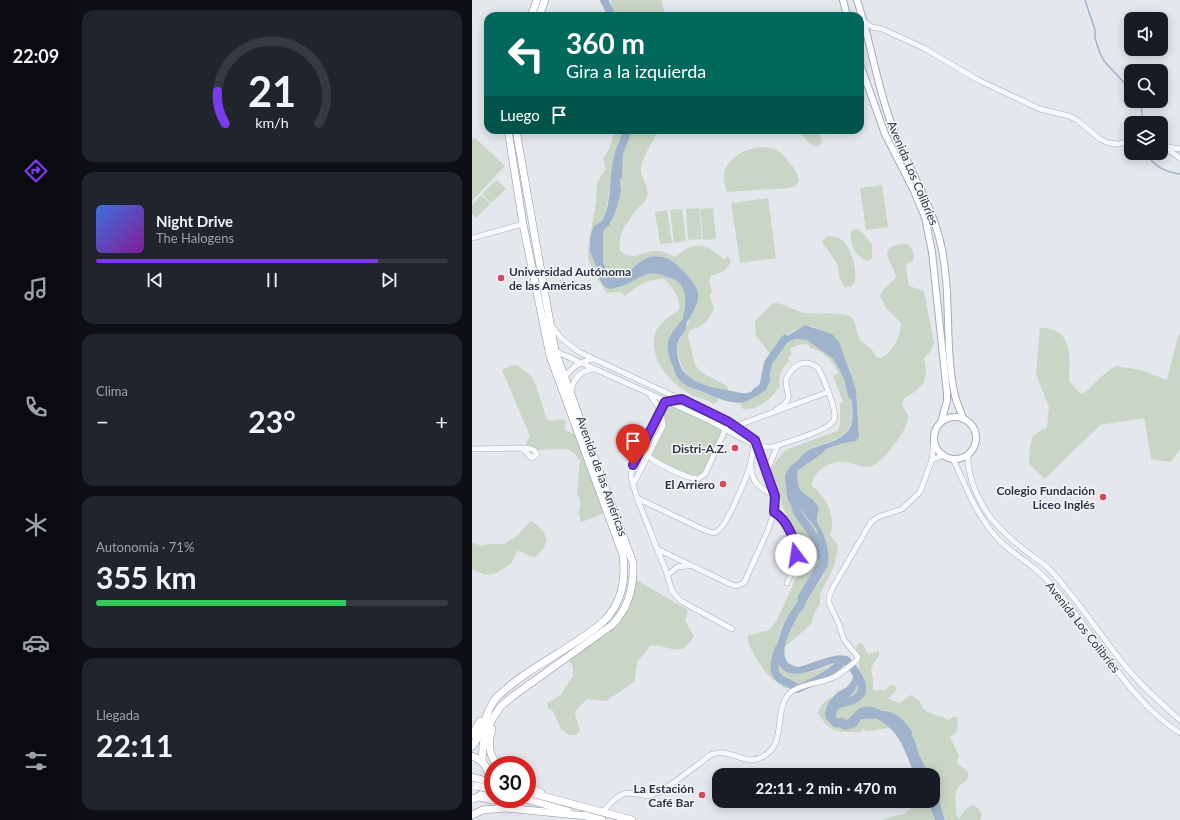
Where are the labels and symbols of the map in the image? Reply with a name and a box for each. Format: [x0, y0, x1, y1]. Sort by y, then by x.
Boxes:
street label: Avenida Los Colibríes [884, 118, 942, 228]
place label: Universidad Autónoma de las Américas [509, 264, 631, 293]
marker: Universidad Autónoma de las Américas [496, 273, 506, 283]
street label: Avenida de las Américas [573, 414, 631, 538]
pin [616, 424, 650, 465]
place label: Distri-A.Z. [672, 441, 727, 456]
marker: Distri-A.Z. [730, 443, 740, 453]
place label: El Arriero [665, 477, 715, 492]
marker: El Arriero [718, 479, 728, 489]
place label: Colegio Fundación Liceo Inglés [996, 483, 1095, 512]
marker: Colegio Fundación Liceo Inglés [1098, 492, 1108, 502]
position arrow [775, 534, 817, 576]
street label: Avenida Los Colibríes [1043, 578, 1123, 676]
speed limit sign: 30 [484, 756, 536, 808]
place label: La Estación Café Bar [634, 781, 695, 810]
marker: La Estación Café Bar [697, 790, 707, 800]

